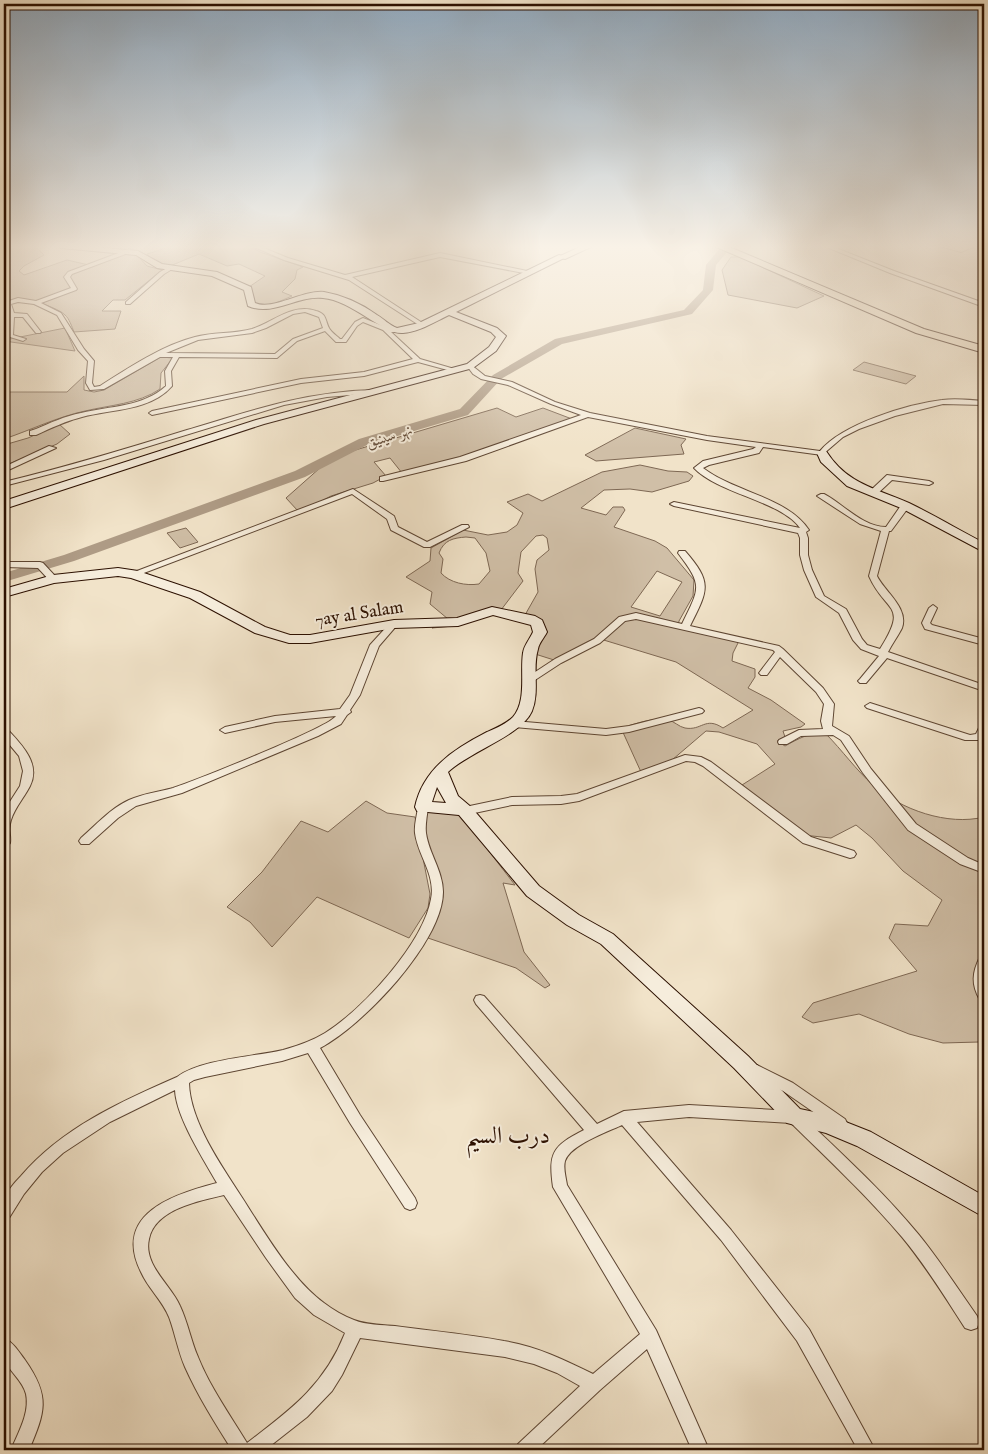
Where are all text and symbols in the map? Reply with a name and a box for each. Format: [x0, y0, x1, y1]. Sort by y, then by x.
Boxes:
water label: نهر سينيق [364, 420, 415, 453]
street label: 7ay al Salam [313, 596, 405, 633]
district label: درب السيم [466, 1121, 550, 1159]

